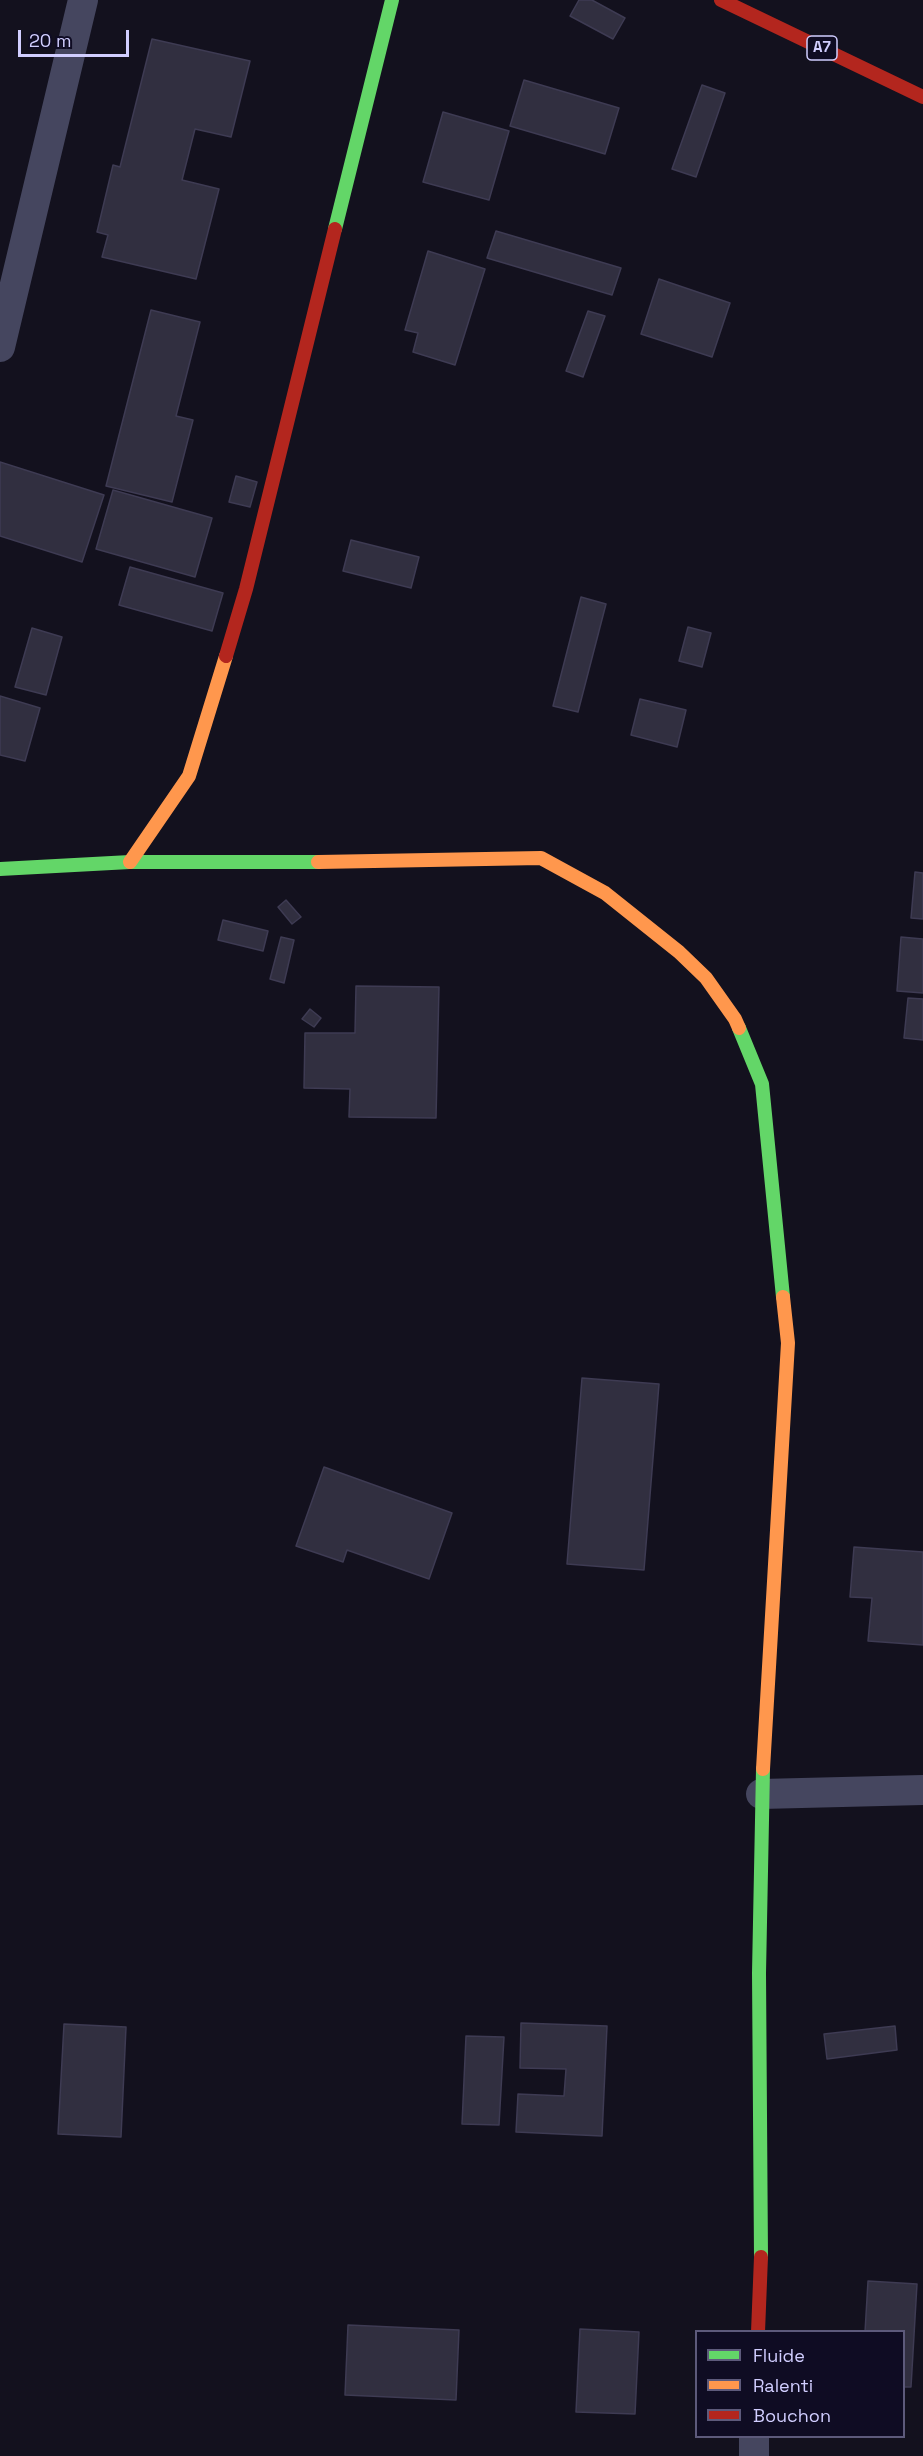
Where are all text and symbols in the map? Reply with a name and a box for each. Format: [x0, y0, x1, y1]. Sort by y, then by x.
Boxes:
scale bar [21, 18, 132, 56]
text: 20 m [29, 29, 72, 52]
road number: A7 [807, 36, 837, 60]
legend [695, 2330, 905, 2438]
text: Fluide [753, 2344, 805, 2367]
text: Ralenti [753, 2374, 813, 2397]
text: Bouchon [753, 2404, 831, 2427]

